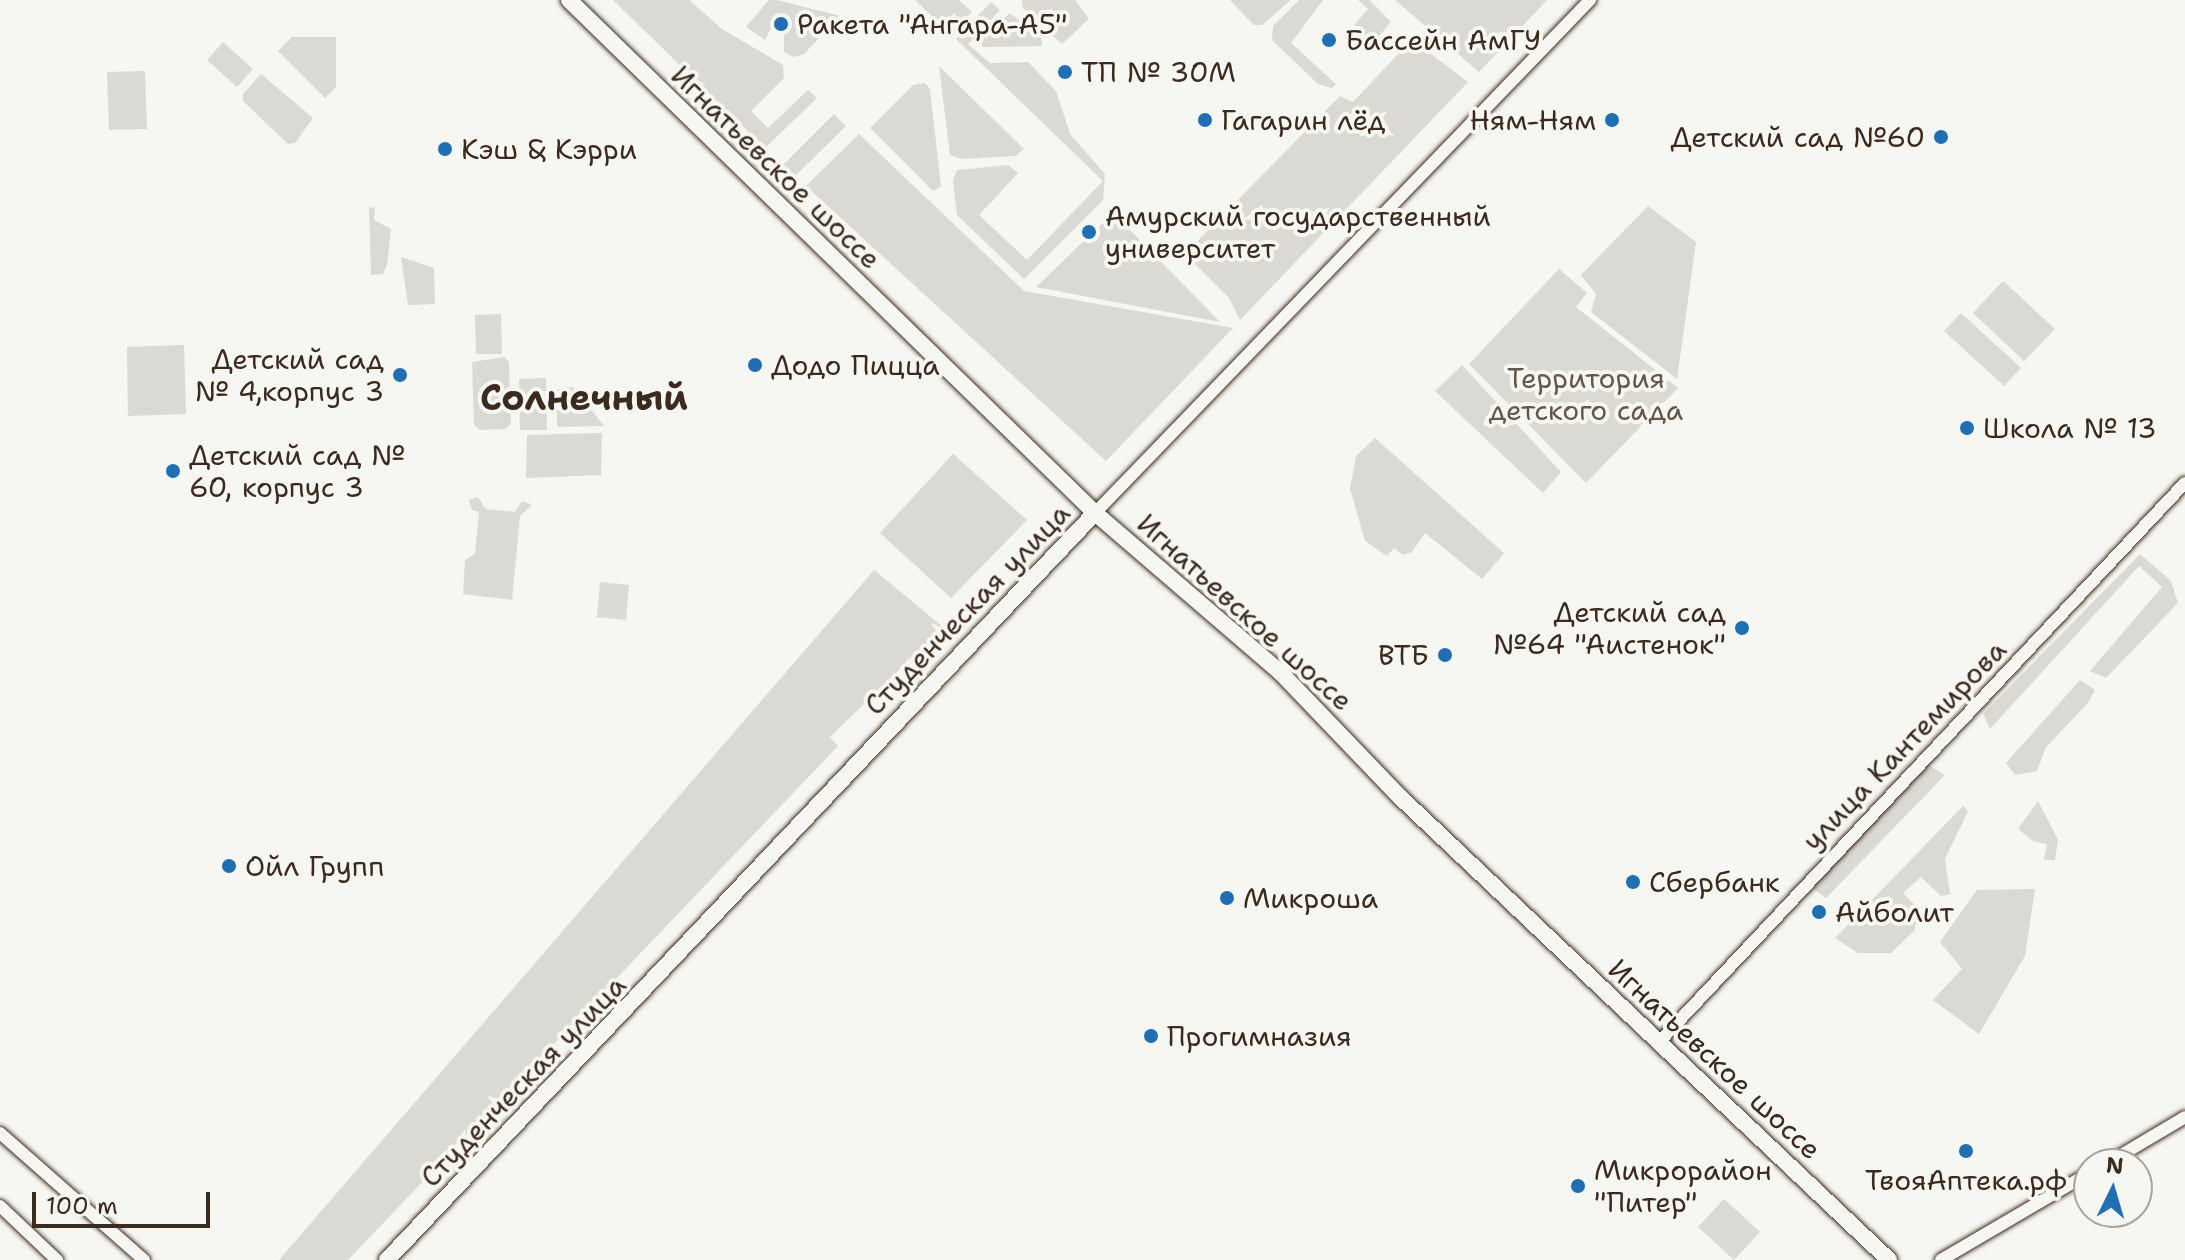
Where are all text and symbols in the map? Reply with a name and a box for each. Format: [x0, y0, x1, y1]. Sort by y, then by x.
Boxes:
place label: Ракета "Ангара-А5" [797, 7, 1067, 41]
marker: Ракета "Ангара-А5" [772, 15, 790, 33]
place label: Бассейн АмГУ [1345, 23, 1541, 57]
marker: Бассейн АмГУ [1320, 31, 1338, 49]
place label: ТП № 30М [1081, 55, 1236, 89]
street label: Игнатьевское шоссе [664, 58, 888, 276]
marker: ТП № 30М [1056, 63, 1074, 81]
place label: Гагарин лёд [1221, 103, 1385, 137]
place label: Ням-Ням [1470, 103, 1596, 137]
marker: Гагарин лёд [1196, 111, 1214, 129]
marker: Ням-Ням [1603, 111, 1621, 129]
place label: Детский сад №60 [1671, 120, 1925, 154]
marker: Детский сад №60 [1932, 128, 1950, 146]
place label: Кэш & Кэрри [461, 132, 637, 166]
marker: Кэш & Кэрри [436, 140, 454, 158]
place label: Амурский государственный университет [1105, 199, 1491, 265]
marker: Амурский государственный университет [1080, 223, 1098, 241]
place label: Детский сад № 4,корпус 3 [195, 342, 384, 408]
place label: Додо Пицца [771, 348, 940, 382]
marker: Додо Пицца [746, 356, 764, 374]
park label: Территория детского сада [1489, 361, 1683, 427]
marker: Детский сад № 4,корпус 3 [391, 366, 409, 384]
district label: Солнечный [480, 376, 688, 420]
place label: Школа № 13 [1983, 411, 2157, 445]
marker: Школа № 13 [1958, 419, 1976, 437]
place label: Детский сад № 60, корпус 3 [189, 438, 405, 504]
marker: Детский сад № 60, корпус 3 [164, 462, 182, 480]
street label: Студенческая улица [857, 496, 1077, 722]
street label: Игнатьевское шоссе [1130, 506, 1360, 718]
place label: Детский сад №64 "Аистенок" [1493, 595, 1726, 661]
marker: Детский сад №64 "Аистенок" [1733, 619, 1751, 637]
street label: улица Кантемирова [1795, 633, 2013, 857]
place label: ВТБ [1378, 638, 1429, 672]
marker: ВТБ [1436, 646, 1454, 664]
place label: Ойл Групп [245, 849, 384, 883]
marker: Ойл Групп [220, 857, 238, 875]
place label: Сбербанк [1649, 865, 1780, 899]
marker: Сбербанк [1624, 873, 1642, 891]
place label: Микроша [1243, 881, 1378, 915]
marker: Микроша [1218, 889, 1236, 907]
place label: Айболит [1835, 895, 1954, 929]
marker: Айболит [1810, 903, 1828, 921]
street label: Игнатьевское шоссе [1602, 952, 1828, 1166]
street label: Студенческая улица [413, 968, 633, 1194]
place label: Прогимназия [1167, 1019, 1352, 1053]
marker: Прогимназия [1142, 1027, 1160, 1045]
marker: ТвояАптека.рф [1957, 1142, 1975, 1160]
north arrow [2073, 1148, 2153, 1228]
text: N [2105, 1150, 2125, 1181]
place label: Микрорайон "Питер" [1594, 1153, 1772, 1219]
place label: ТвояАптека.рф [1865, 1163, 2067, 1197]
scale bar [36, 1176, 214, 1226]
marker: Микрорайон "Питер" [1569, 1177, 1587, 1195]
text: 100 m [46, 1190, 118, 1222]

